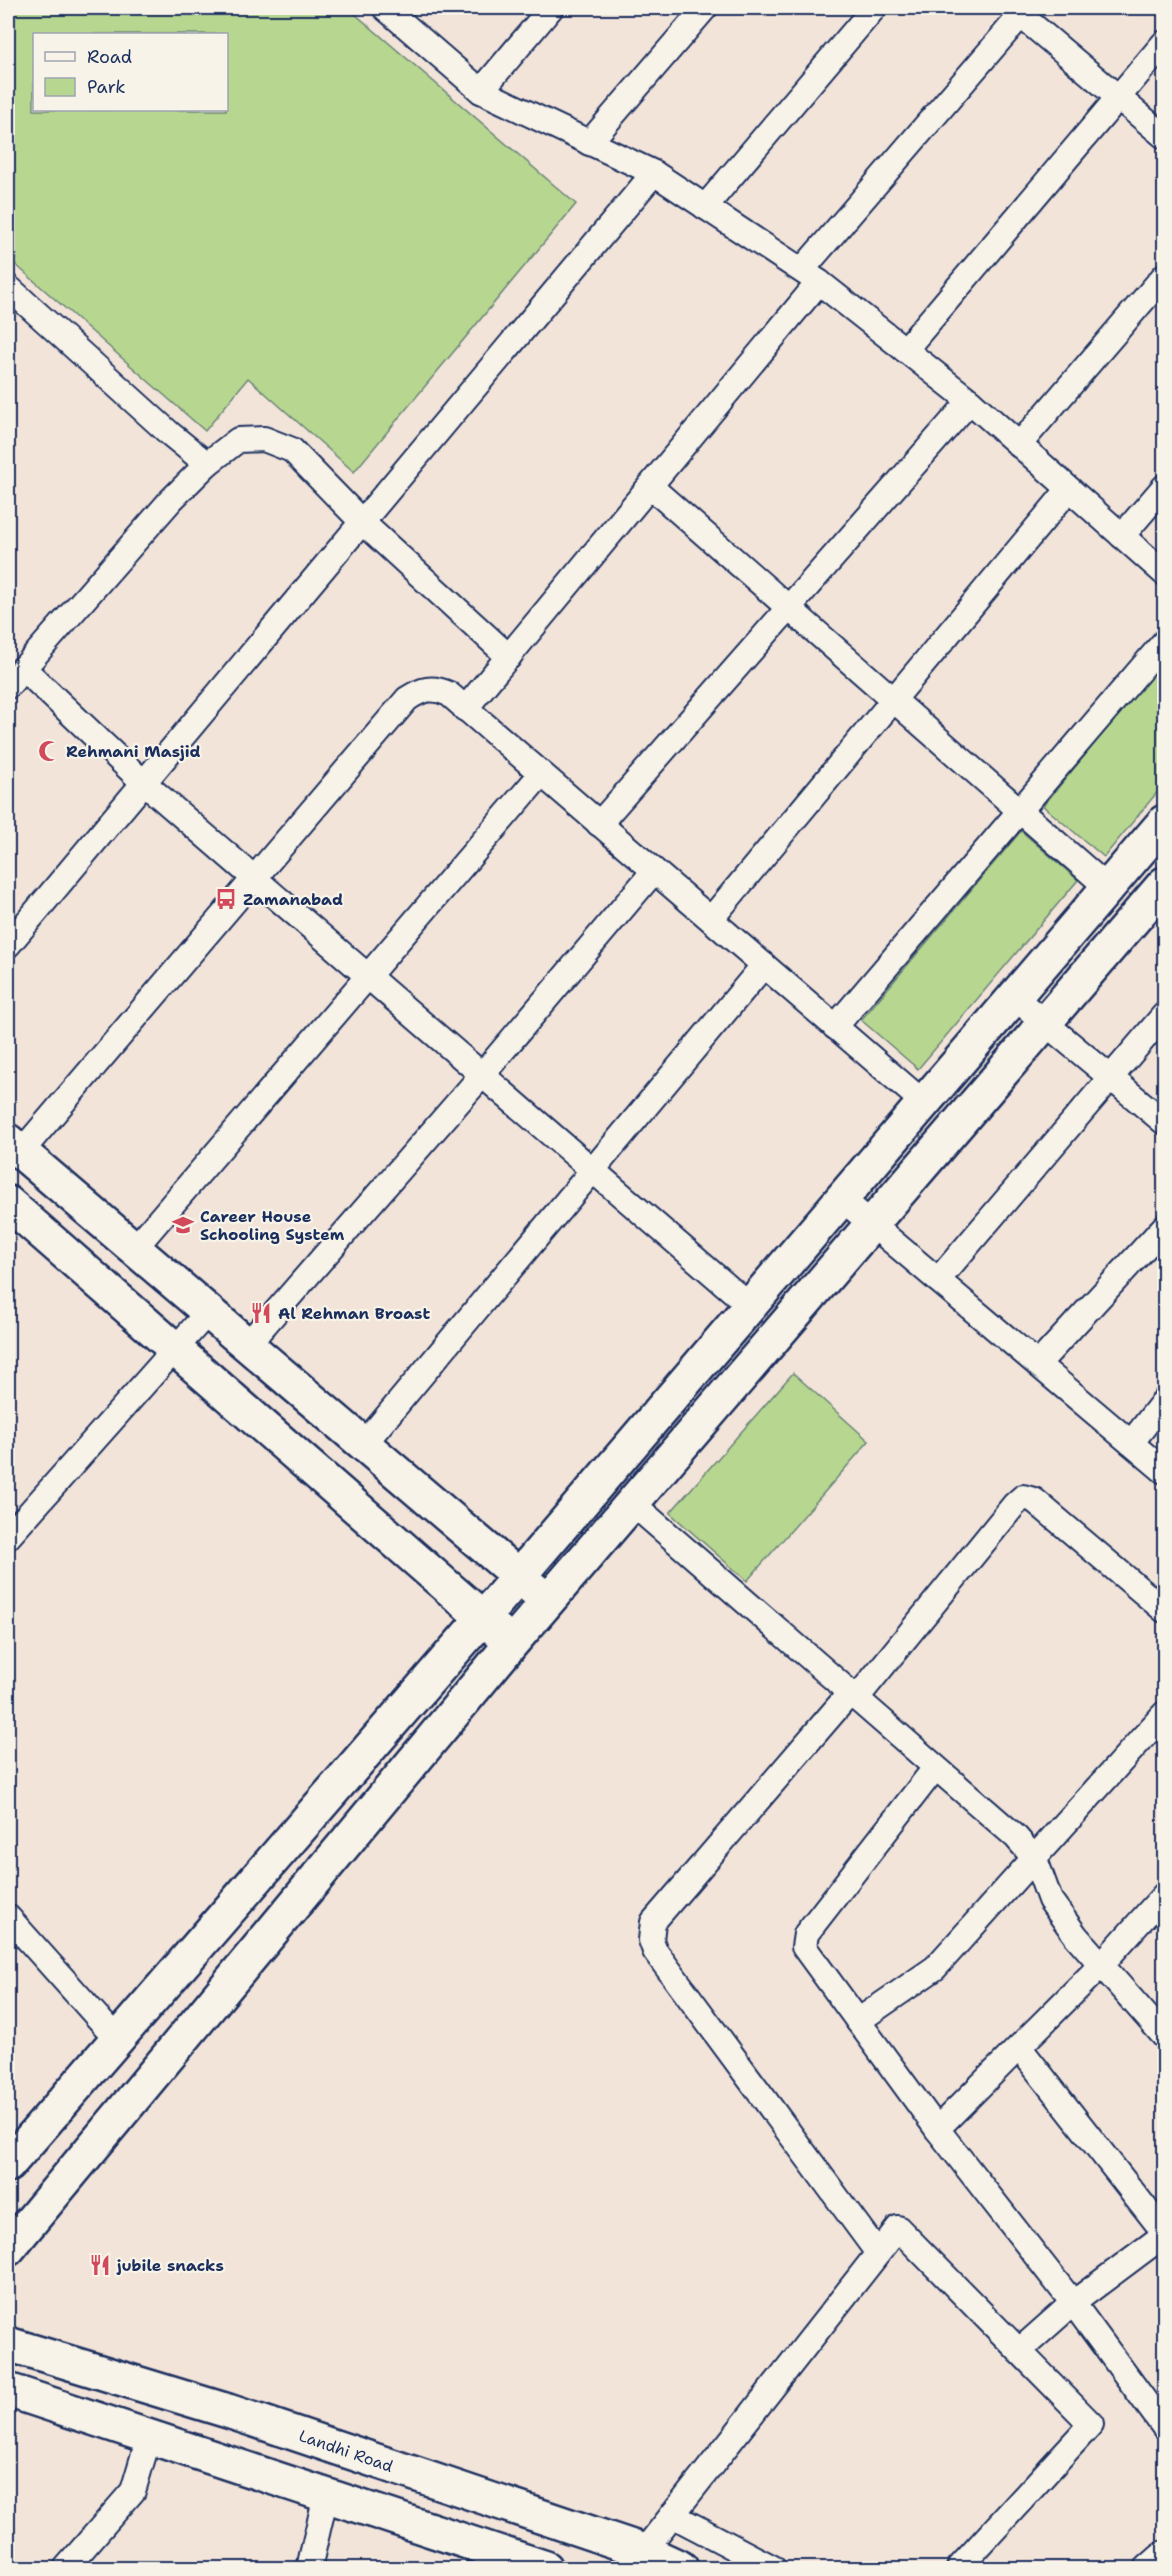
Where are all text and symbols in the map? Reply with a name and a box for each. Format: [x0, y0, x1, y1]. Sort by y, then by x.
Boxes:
legend [33, 33, 228, 111]
text: Road [87, 45, 132, 69]
text: Park [87, 75, 126, 99]
mosque icon: Rehmani Masjid [37, 739, 61, 763]
place label: Rehmani Masjid [66, 741, 201, 762]
bus stop icon: Zamanabad [214, 887, 238, 911]
place label: Zamanabad [243, 889, 343, 910]
place label: Career House Schooling System [200, 1206, 345, 1245]
school or university icon: Career House Schooling System [171, 1213, 195, 1237]
restaurant icon: Al Rehman Broast [249, 1301, 273, 1325]
place label: Al Rehman Broast [278, 1303, 430, 1324]
restaurant icon: jubile snacks [88, 2253, 112, 2277]
place label: jubile snacks [116, 2255, 224, 2276]
street label: Landhi Road [296, 2425, 396, 2477]

